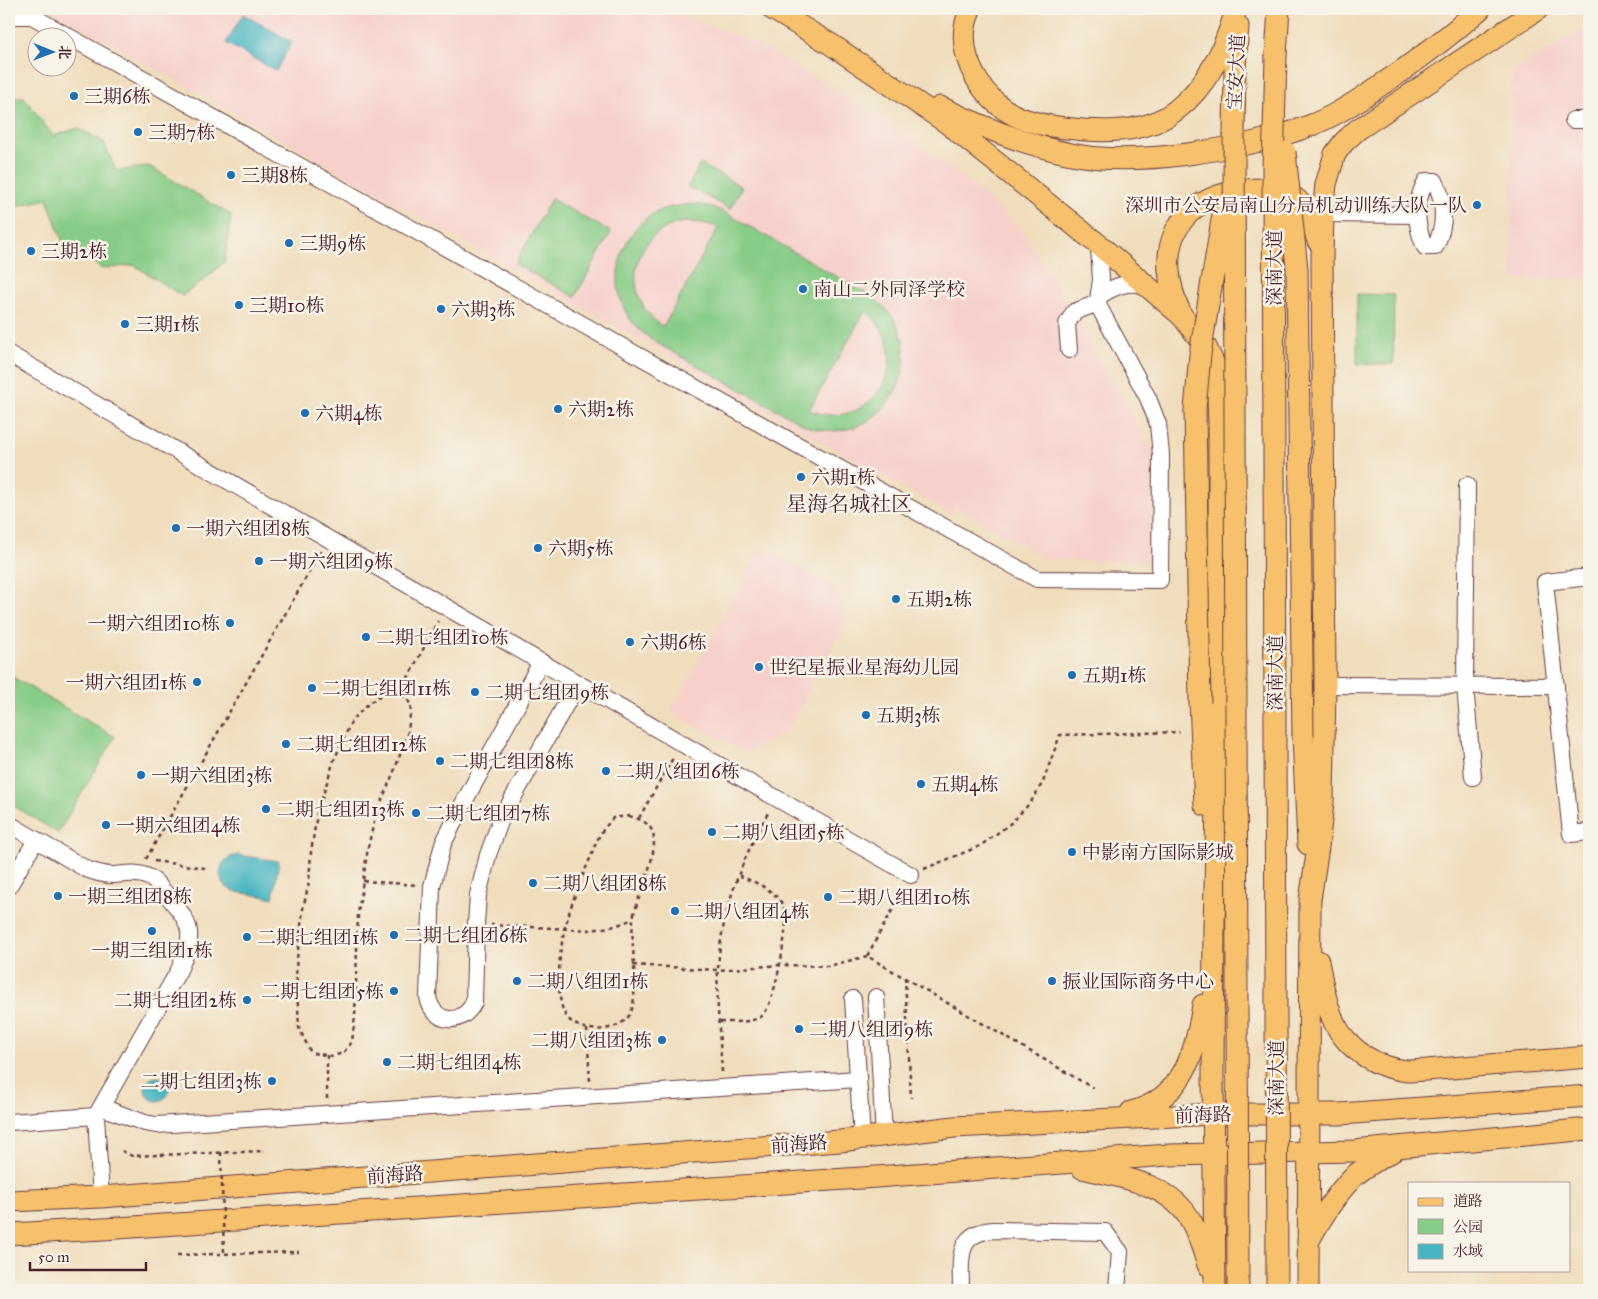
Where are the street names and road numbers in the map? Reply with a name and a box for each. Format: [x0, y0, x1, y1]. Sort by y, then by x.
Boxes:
street label: 宝安大道 [1223, 33, 1249, 111]
street label: 深南大道 [1263, 230, 1286, 306]
street label: 深南大道 [1264, 635, 1287, 711]
street label: 深南大道 [1265, 1040, 1288, 1116]
street label: 前海路 [1174, 1103, 1232, 1127]
street label: 前海路 [770, 1131, 828, 1157]
street label: 前海路 [366, 1162, 424, 1188]

